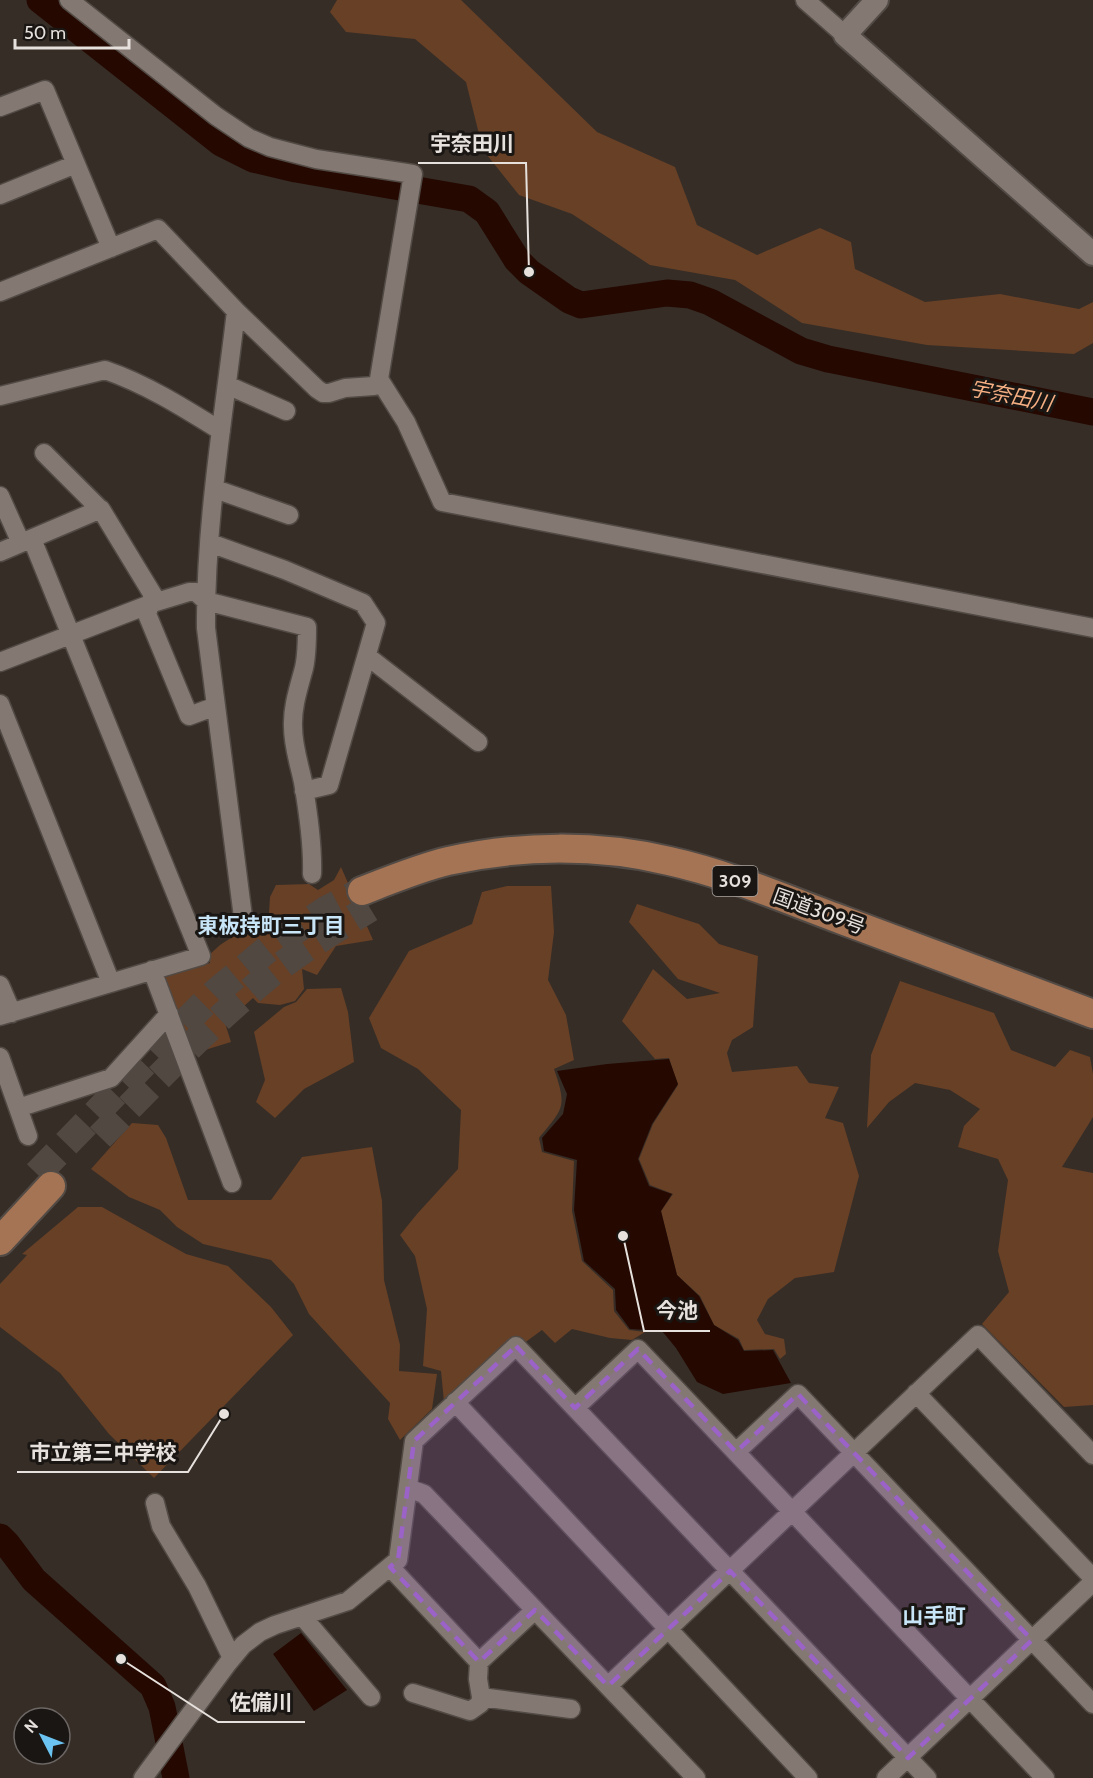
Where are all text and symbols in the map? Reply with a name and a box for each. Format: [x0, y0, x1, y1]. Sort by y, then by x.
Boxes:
scale bar [15, 12, 129, 50]
text: 50 m [24, 22, 66, 44]
callout: 宇奈田川 [418, 124, 526, 163]
text: 宇奈田川 [430, 131, 514, 156]
water label: 宇奈田川 [967, 375, 1057, 416]
road number: 309 [712, 866, 758, 896]
street label: 国道309号 [770, 883, 868, 939]
district label: 東板持町三丁目 [198, 913, 345, 938]
callout: 今池 [644, 1292, 710, 1331]
text: 今池 [656, 1298, 698, 1323]
callout: 市立第三中学校 [17, 1433, 188, 1472]
text: 市立第三中学校 [30, 1440, 177, 1465]
district label: 山手町 [903, 1603, 966, 1628]
callout: 佐備川 [218, 1683, 305, 1722]
text: 佐備川 [230, 1690, 293, 1715]
north arrow [12, 1706, 72, 1766]
text: N [20, 1716, 42, 1737]

